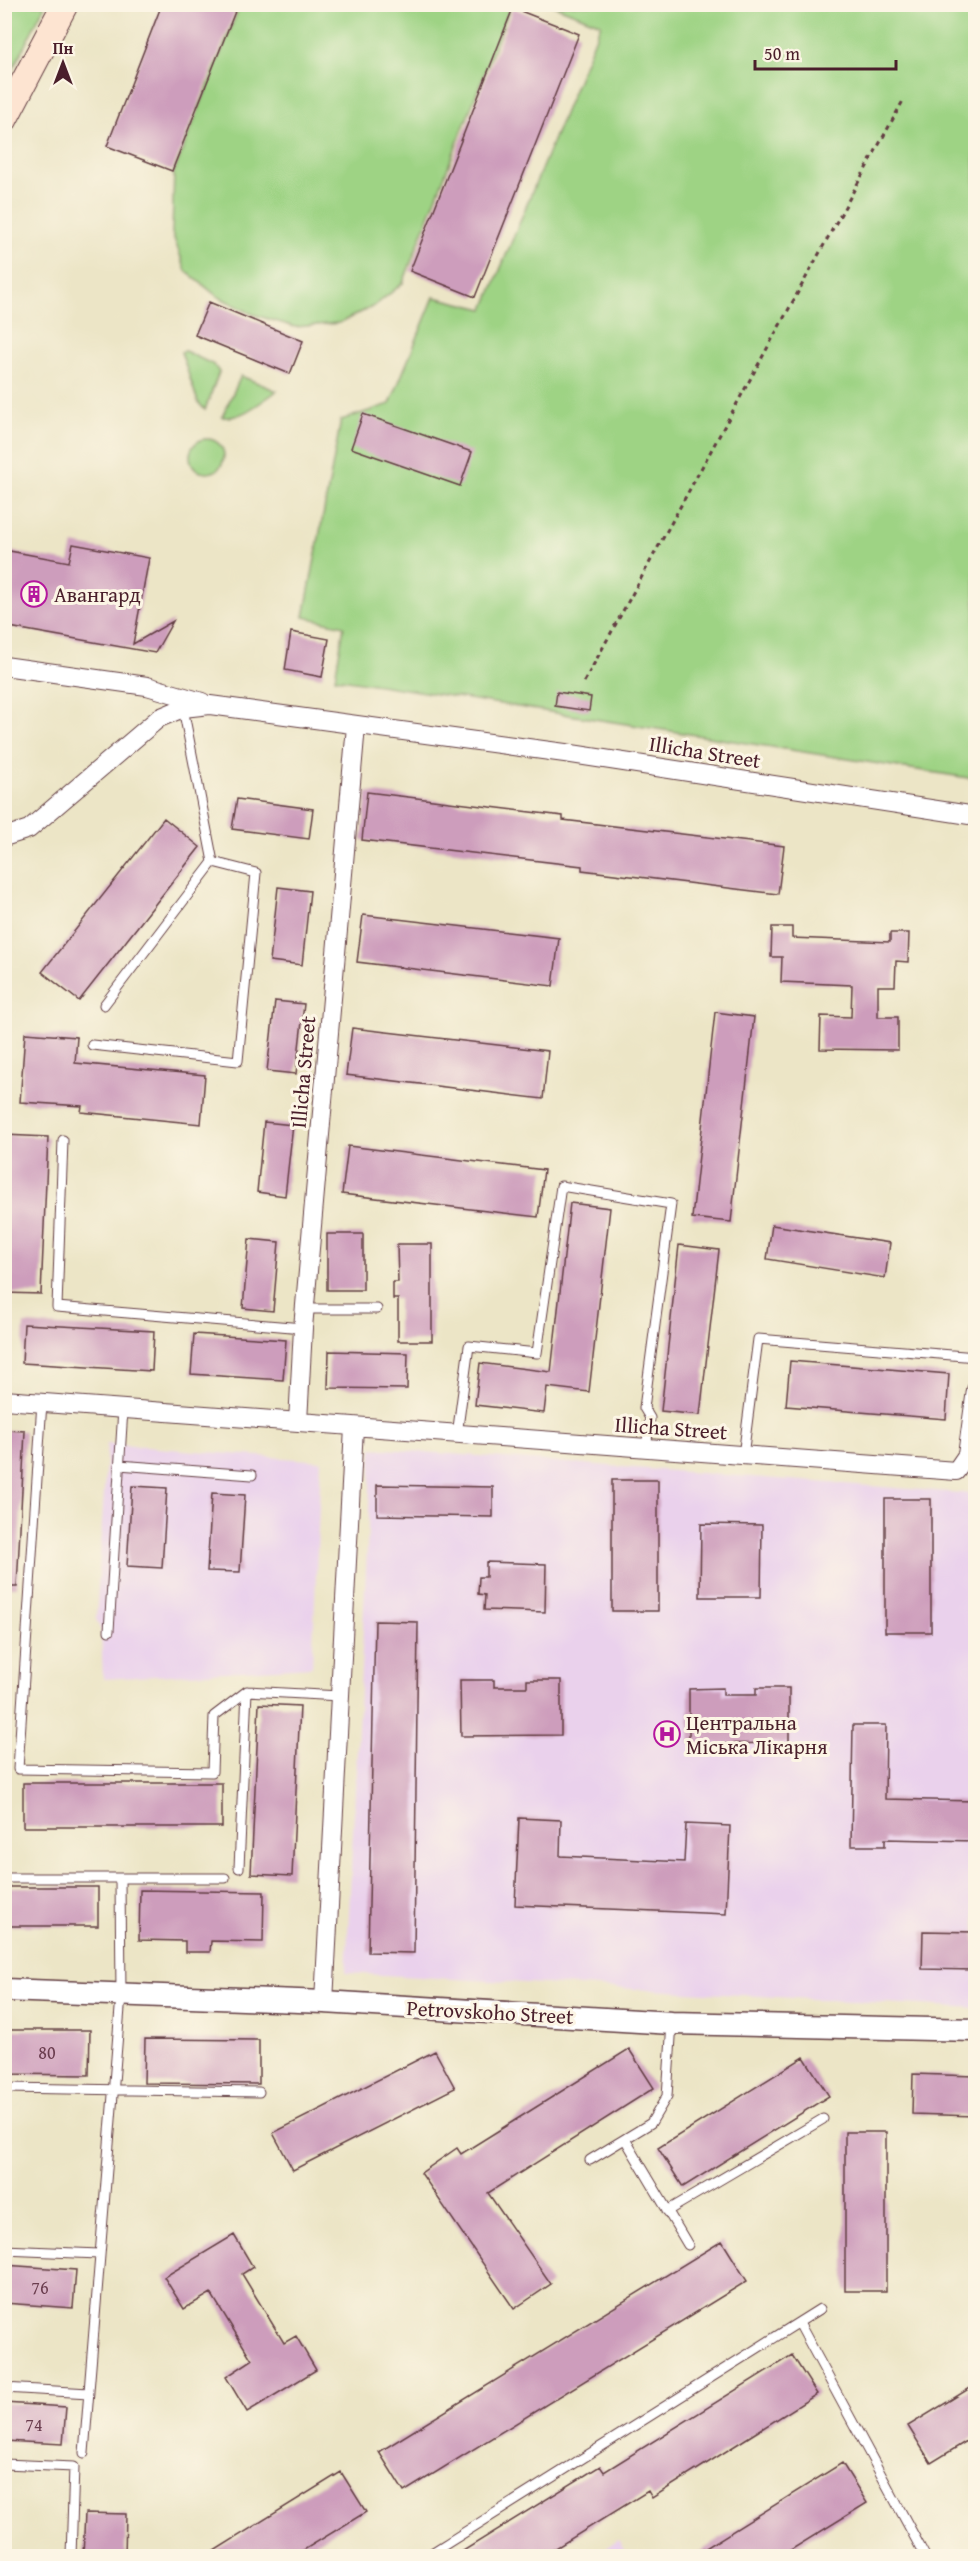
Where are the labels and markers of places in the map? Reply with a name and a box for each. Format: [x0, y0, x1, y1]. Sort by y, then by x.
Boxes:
building icon: Авангард [19, 579, 49, 609]
place label: Авангард [54, 579, 141, 610]
place label: Центральна Міська Лікарня [686, 1707, 828, 1762]
hospital icon: Центральна Міська Лікарня [652, 1719, 682, 1749]

